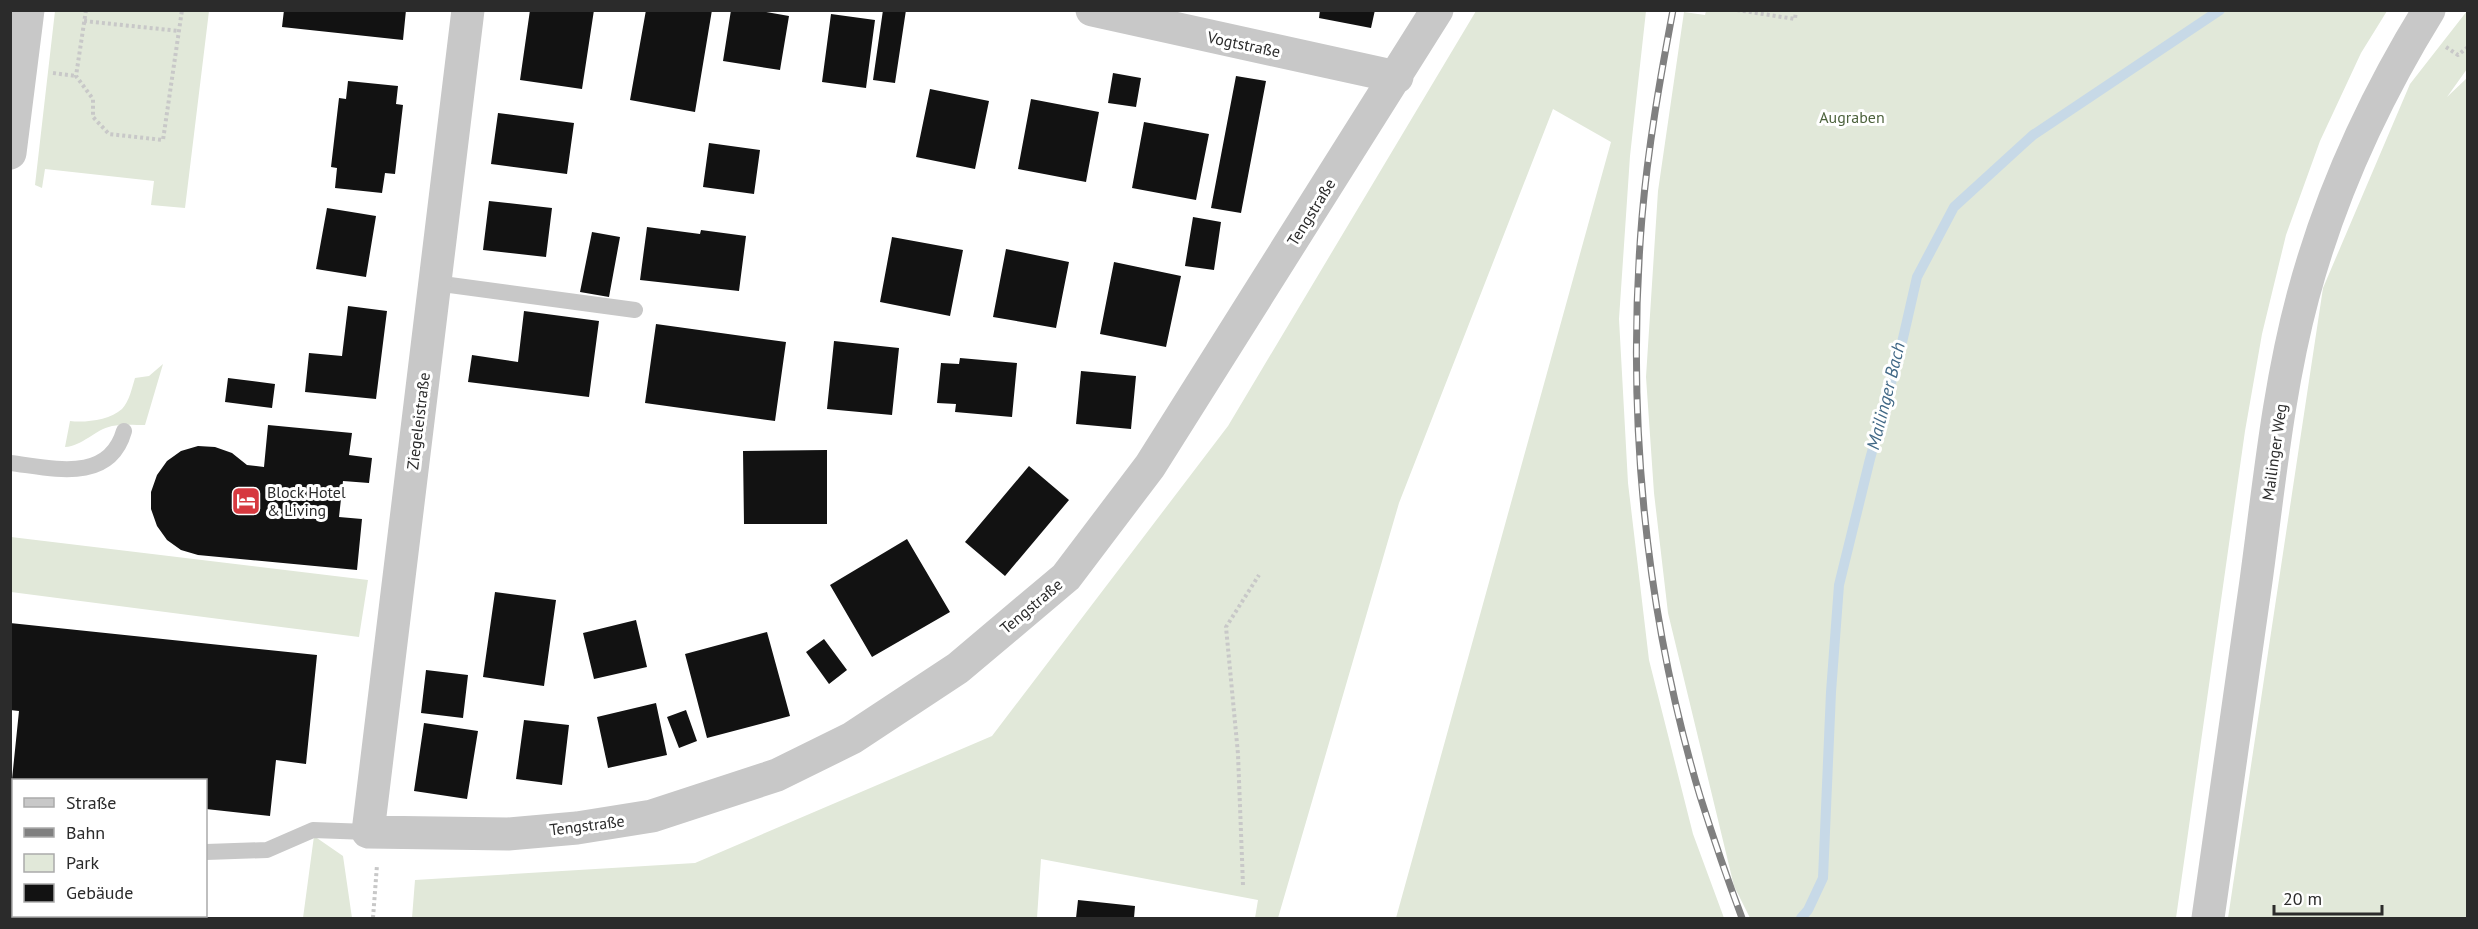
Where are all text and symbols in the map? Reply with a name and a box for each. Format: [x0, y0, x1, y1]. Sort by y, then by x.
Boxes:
street label: Vogtstraße [1205, 26, 1282, 61]
park label: Augraben [1819, 107, 1885, 127]
street label: Tengstraße [1283, 175, 1339, 249]
water label: Mailinger Bach [1861, 340, 1910, 452]
street label: Ziegeleistraße [402, 371, 434, 471]
street label: Mailinger Weg [2257, 402, 2291, 502]
place label: Block Hotel & Living [267, 482, 346, 520]
hotel icon: Block Hotel & Living [230, 485, 262, 517]
street label: Tengstraße [996, 574, 1066, 638]
legend [12, 779, 207, 917]
text: Straße [66, 791, 117, 814]
street label: Tengstraße [548, 810, 626, 840]
text: Bahn [66, 821, 105, 844]
text: Park [66, 851, 99, 874]
scale bar [2274, 878, 2382, 916]
text: Gebäude [66, 881, 133, 904]
text: 20 m [2283, 887, 2322, 910]

